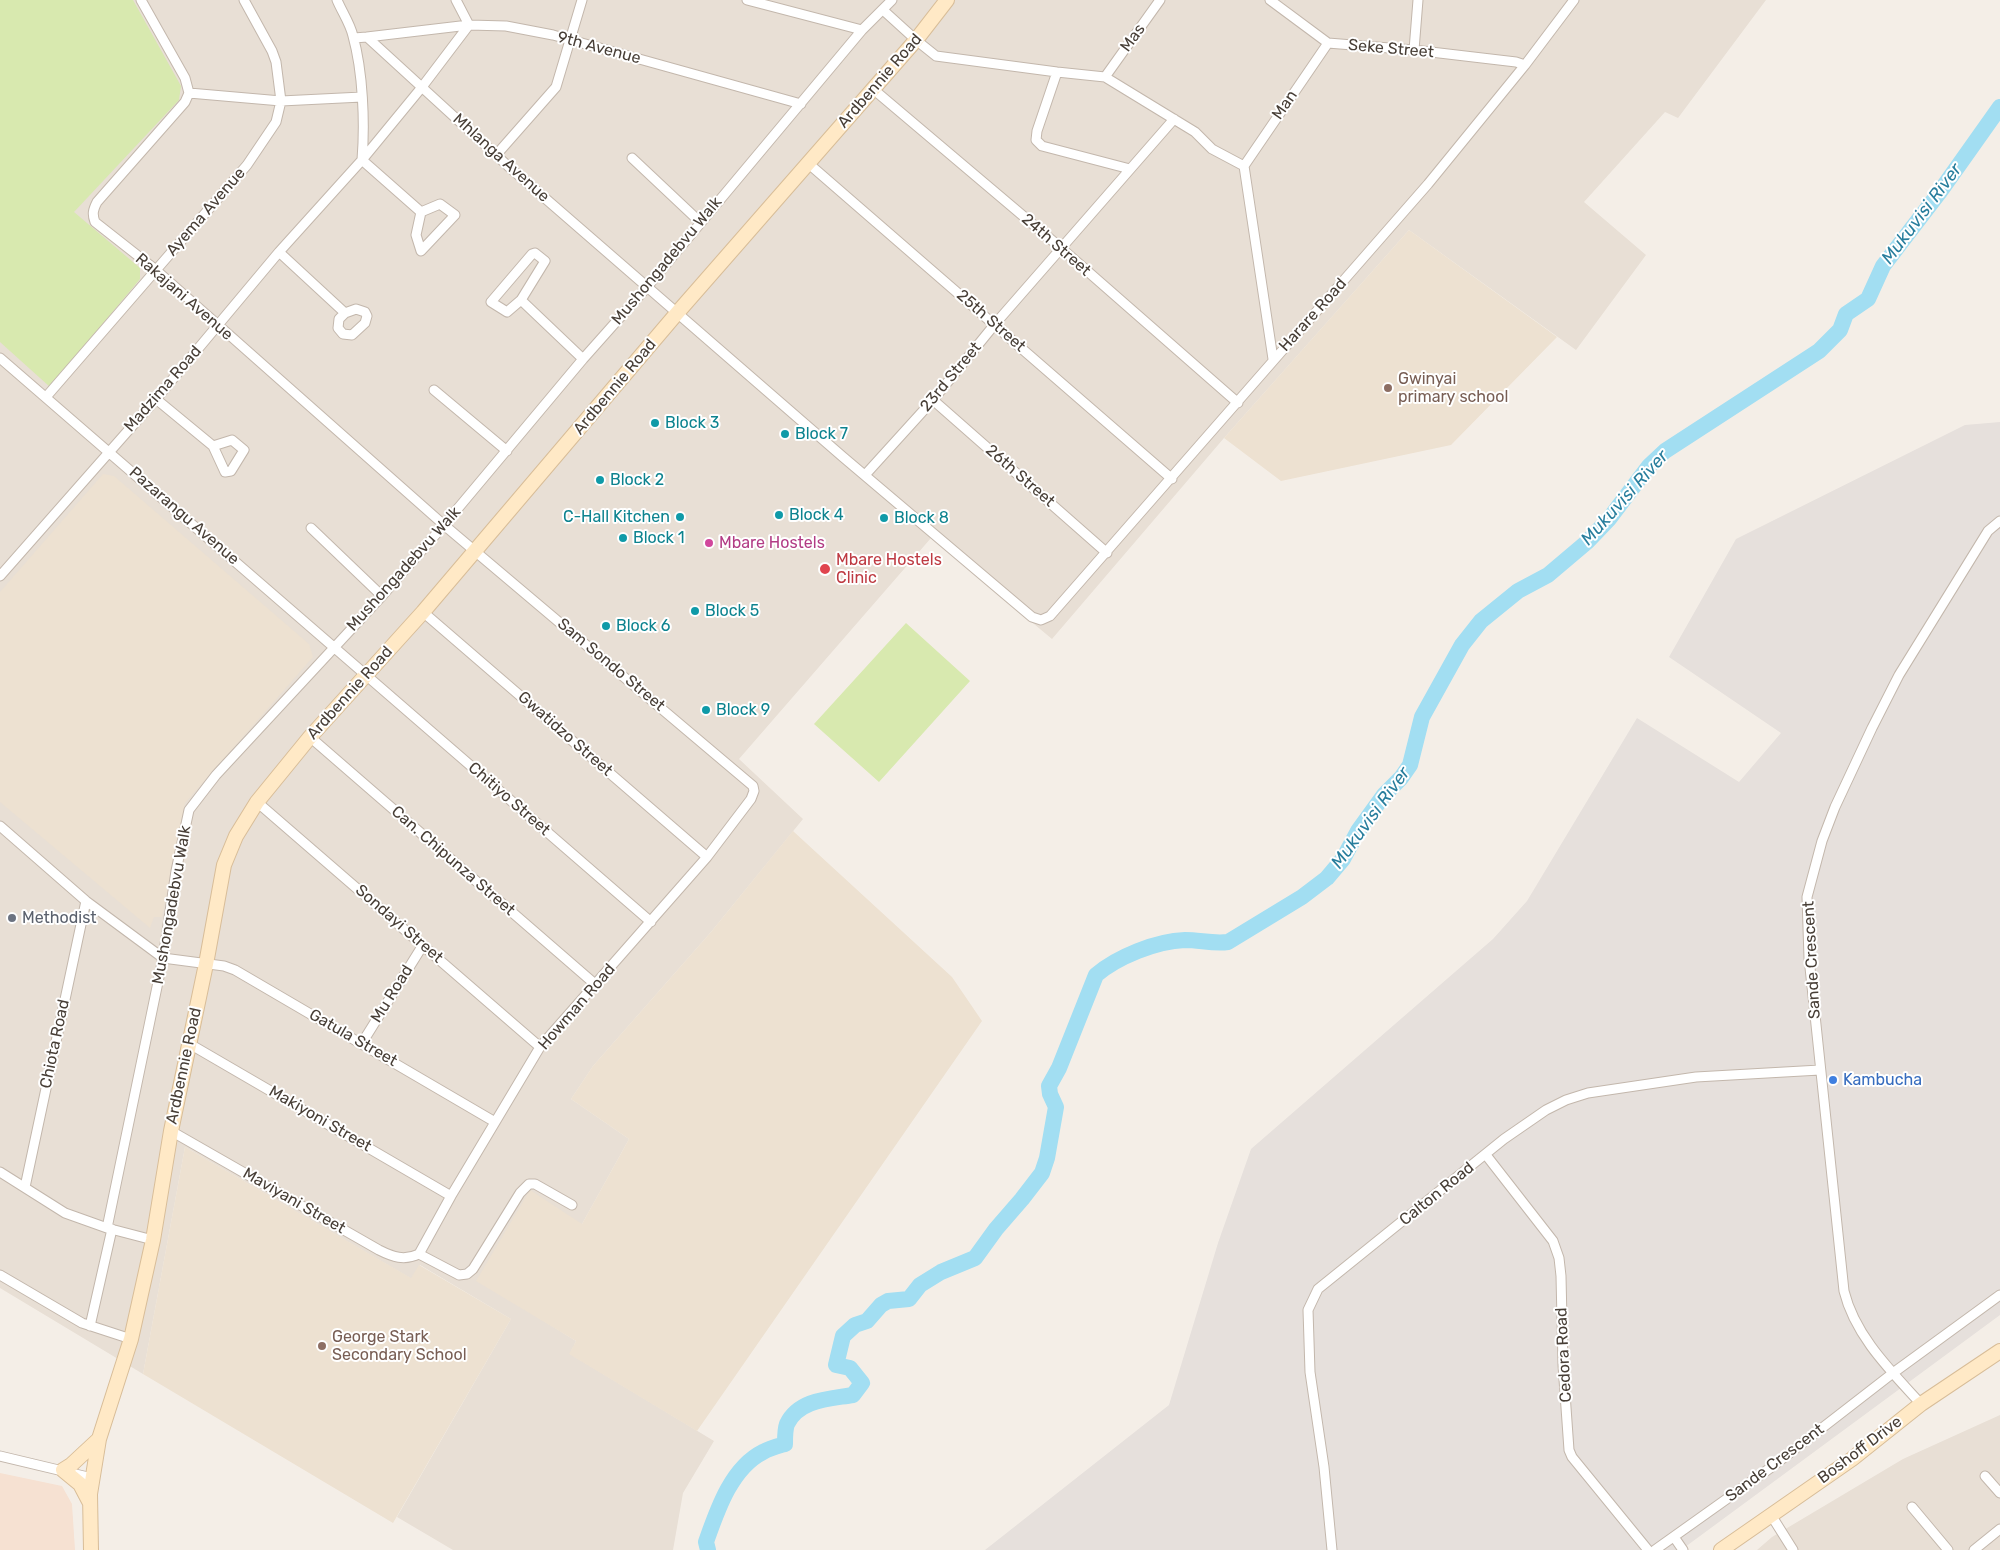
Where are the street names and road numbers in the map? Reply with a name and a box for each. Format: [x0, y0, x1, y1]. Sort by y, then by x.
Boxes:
street label: Mas [1117, 20, 1149, 56]
street label: 9th Avenue [555, 28, 643, 68]
street label: Ardbennie Road [834, 30, 926, 132]
street label: Seke Street [1347, 36, 1435, 62]
street label: Man [1268, 87, 1302, 123]
street label: Mhlanga Avenue [449, 110, 553, 206]
street label: Ayema Avenue [162, 164, 250, 260]
street label: Mushongadebvu Walk [608, 193, 726, 329]
street label: 24th Street [1017, 210, 1095, 280]
street label: Rakajani Avenue [131, 249, 237, 345]
street label: Harare Road [1275, 274, 1351, 356]
street label: 25th Street [953, 286, 1029, 356]
street label: Ardbennie Road [569, 335, 661, 439]
street label: 23rd Street [916, 338, 986, 416]
street label: Madzima Road [120, 342, 206, 436]
street label: 26th Street [982, 441, 1058, 511]
street label: Pazarangu Avenue [125, 463, 243, 569]
street label: Mushongadebvu Walk [343, 503, 465, 635]
street label: Sam Sondo Street [553, 614, 669, 716]
street label: Ardbennie Road [303, 642, 397, 744]
street label: Gwatidzo Street [514, 688, 616, 780]
street label: Chitiyo Street [464, 758, 554, 840]
street label: Can. Chipunza Street [387, 802, 519, 920]
street label: Mushongadebvu Walk [149, 824, 195, 986]
street label: Sondayi Street [351, 881, 447, 967]
street label: Sande Crescent [1799, 900, 1825, 1020]
street label: Howman Road [534, 960, 620, 1054]
street label: Mu Road [367, 962, 417, 1026]
street label: Chiota Road [36, 998, 74, 1090]
street label: Gatula Street [306, 1005, 400, 1071]
street label: Ardbennie Road [162, 1006, 206, 1126]
street label: Makiyoni Street [265, 1082, 375, 1156]
street label: Calton Road [1396, 1158, 1478, 1230]
street label: Maviyani Street [239, 1164, 349, 1238]
street label: Cedora Road [1552, 1307, 1576, 1403]
street label: Boshoff Drive [1814, 1412, 1906, 1488]
street label: Sande Crescent [1722, 1420, 1828, 1506]

